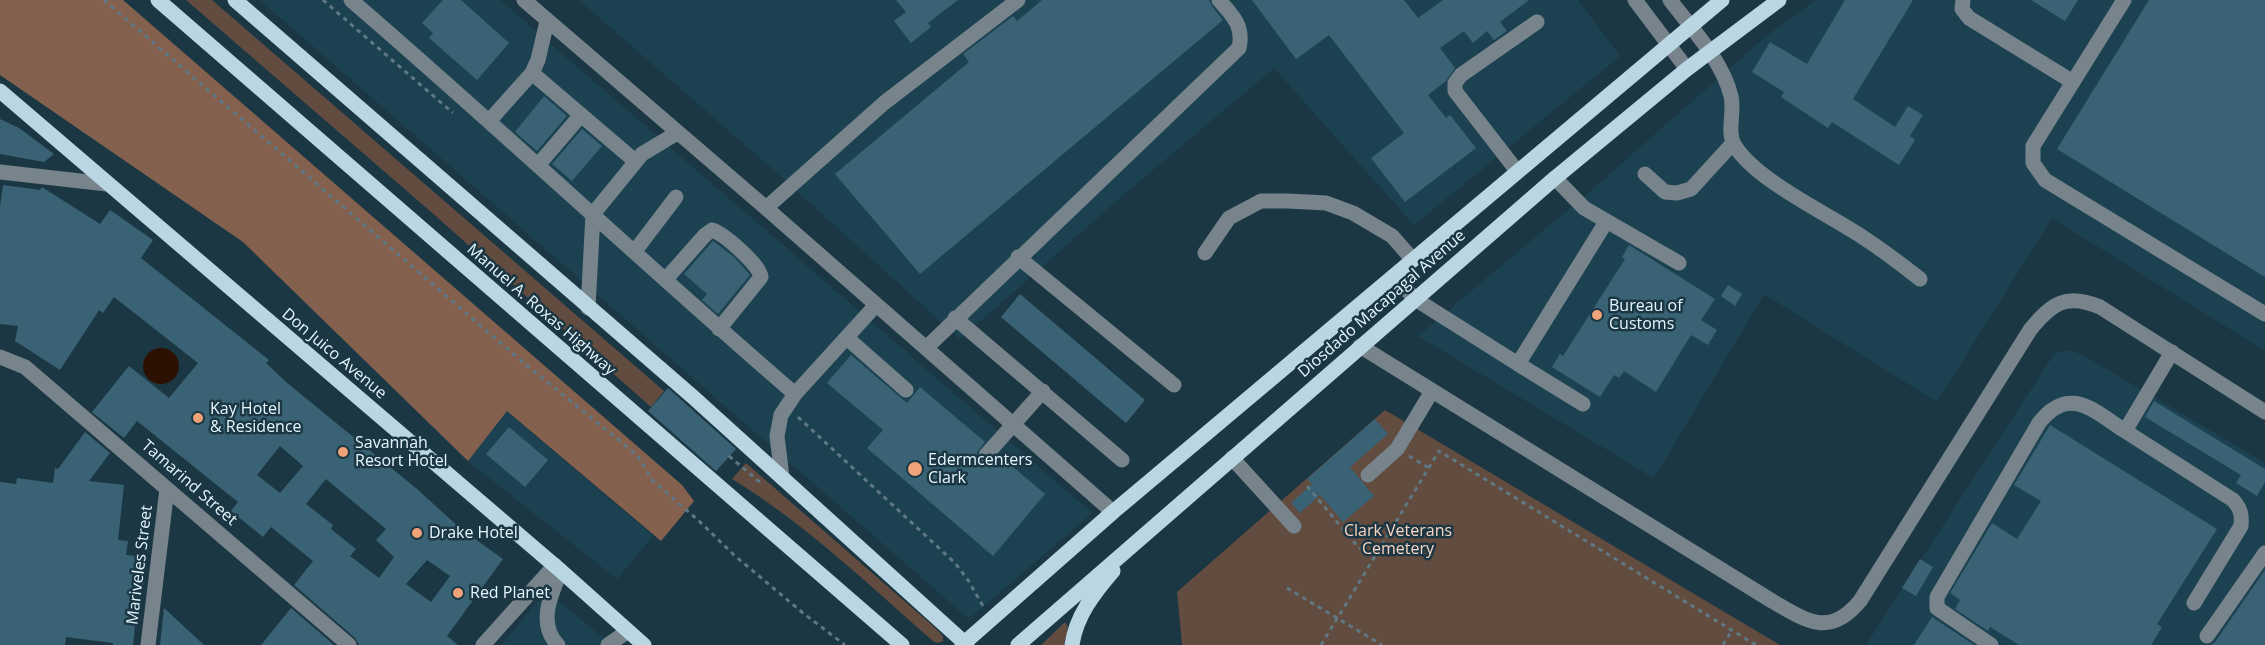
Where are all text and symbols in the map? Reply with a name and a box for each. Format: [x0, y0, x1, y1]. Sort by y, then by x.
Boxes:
street label: Diosdado Macapagal Avenue [1295, 226, 1469, 382]
street label: Manuel A. Roxas Highway [463, 240, 619, 380]
place label: Bureau of Customs [1609, 296, 1683, 334]
street label: Don Juico Avenue [278, 305, 390, 403]
marker: Bureau of Customs [1590, 308, 1604, 322]
place label: Kay Hotel & Residence [210, 399, 302, 437]
marker: Kay Hotel & Residence [191, 411, 205, 425]
place label: Savannah Resort Hotel [355, 433, 448, 471]
street label: Tamarind Street [137, 436, 241, 530]
marker: Savannah Resort Hotel [336, 445, 350, 459]
place label: Edermcenters Clark [928, 450, 1032, 488]
marker: Edermcenters Clark [906, 460, 924, 478]
street label: Mariveles Street [123, 504, 157, 626]
park label: Clark Veterans Cemetery [1344, 521, 1452, 559]
place label: Drake Hotel [429, 523, 518, 543]
marker: Drake Hotel [410, 526, 424, 540]
place label: Red Planet [470, 583, 550, 603]
marker: Red Planet [451, 586, 465, 600]

